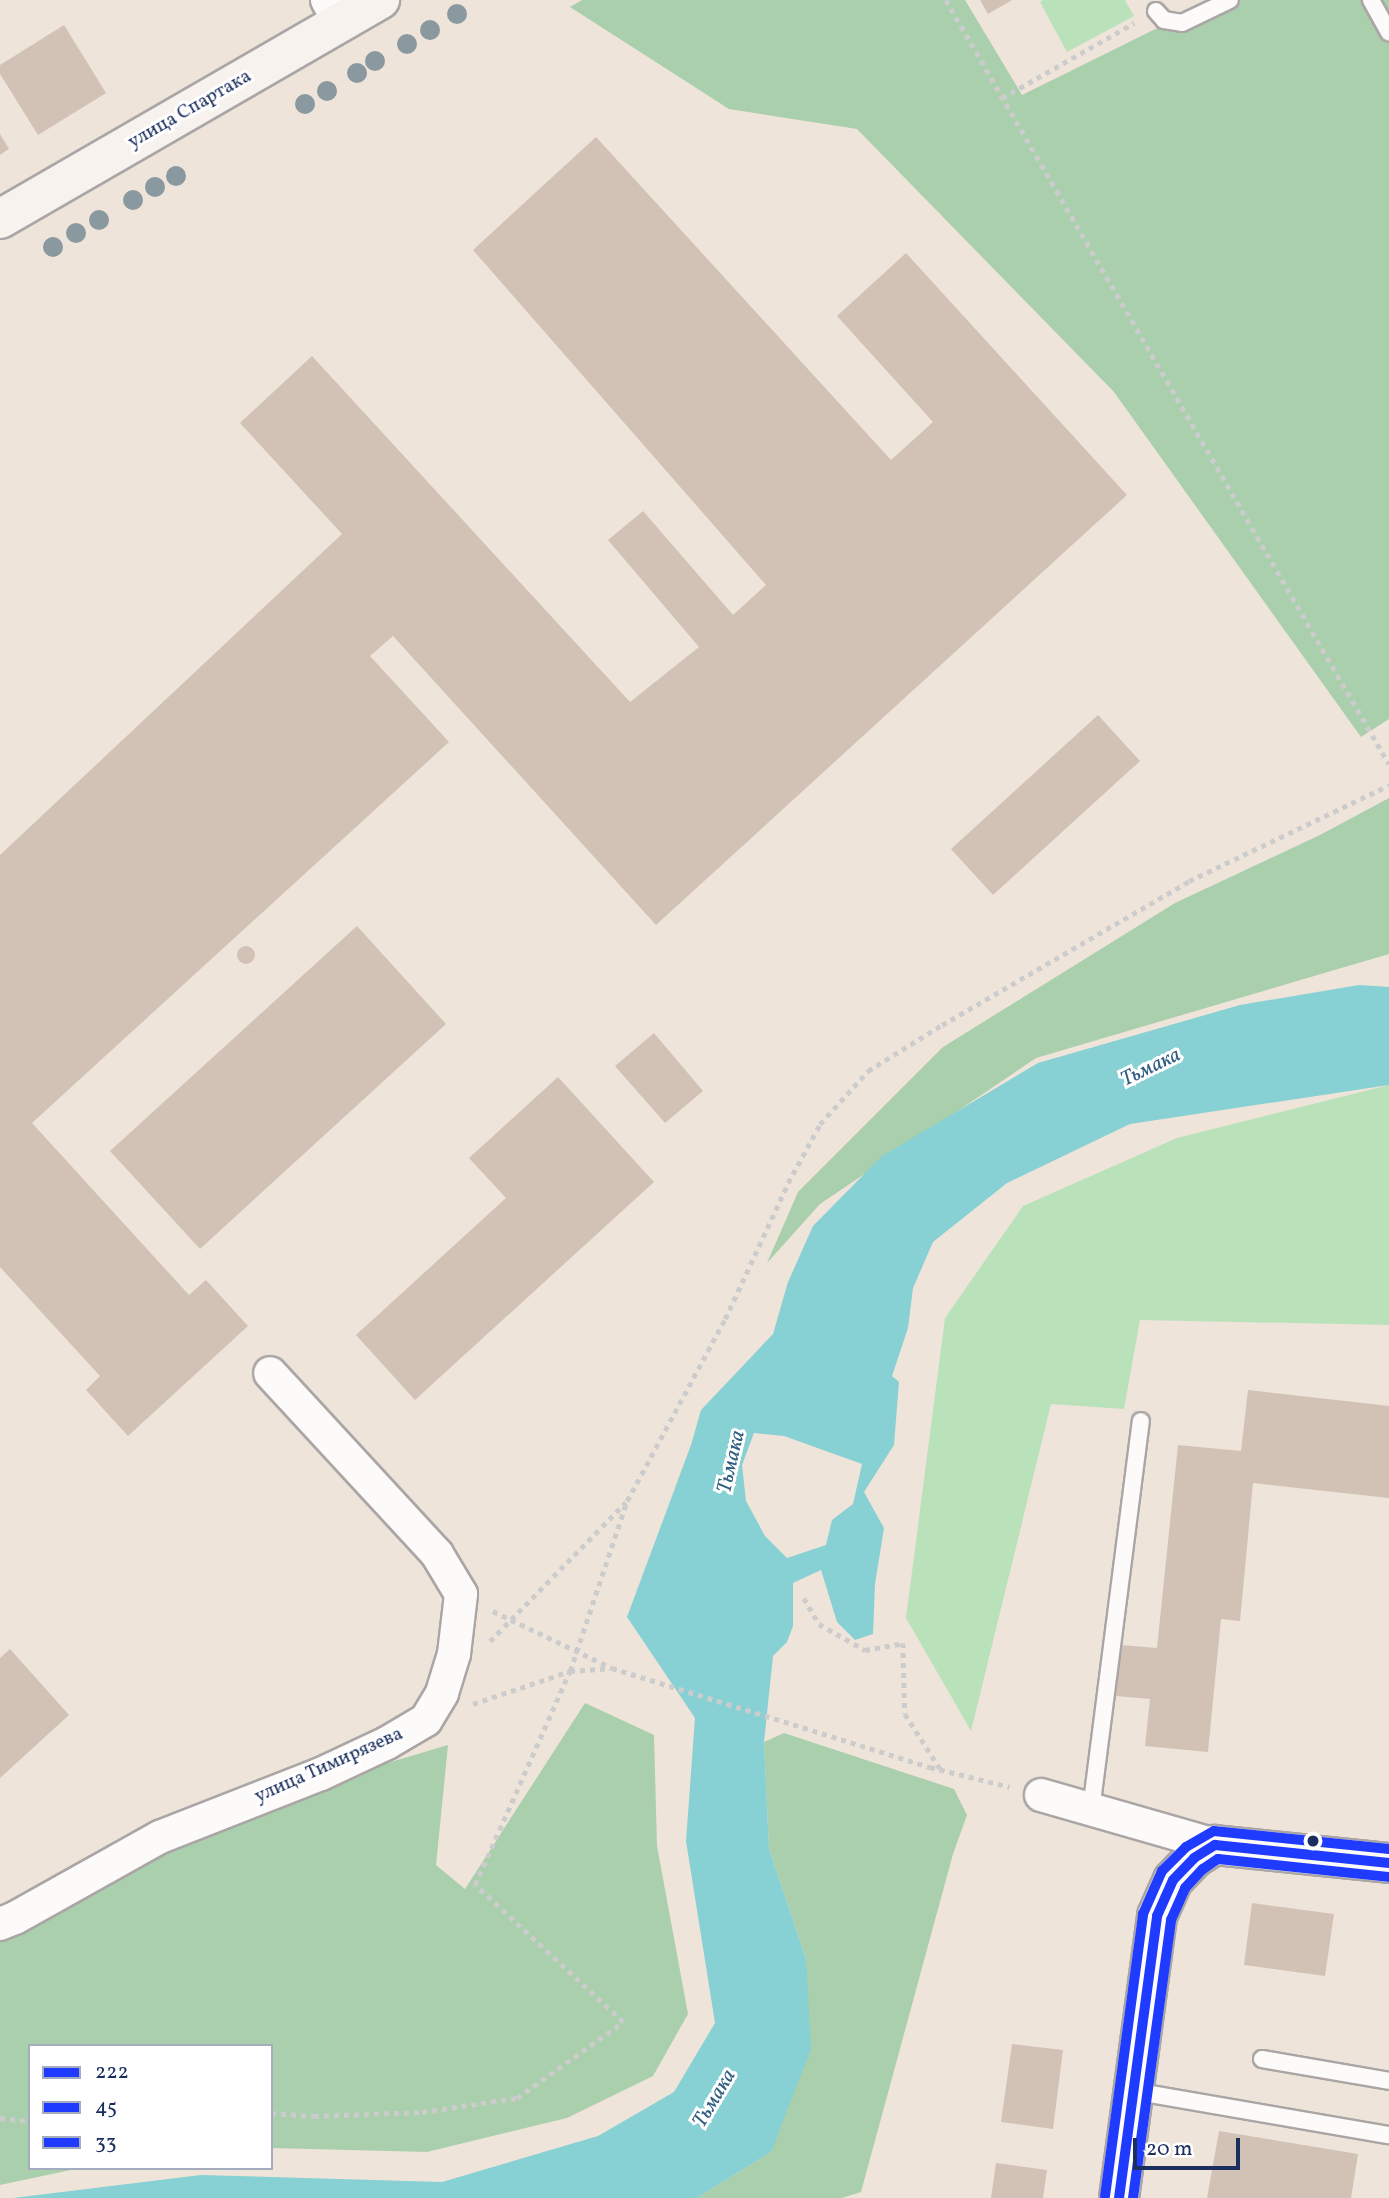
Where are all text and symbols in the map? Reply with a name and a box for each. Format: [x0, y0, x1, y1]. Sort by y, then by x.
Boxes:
street label: улица Спартака [124, 66, 256, 154]
water label: Тьмака [1117, 1043, 1185, 1093]
water label: Тьмака [713, 1428, 751, 1496]
street label: улица Тимирязева [251, 1723, 407, 1809]
unlabelled marker [1306, 1834, 1320, 1848]
legend [28, 2044, 273, 2170]
text: 222 [95, 2058, 129, 2087]
water label: Тьмака [688, 2065, 742, 2133]
text: 45 [95, 2093, 117, 2122]
scale bar [1137, 2124, 1244, 2168]
text: 33 [95, 2128, 116, 2157]
text: 20 m [1146, 2135, 1192, 2164]

